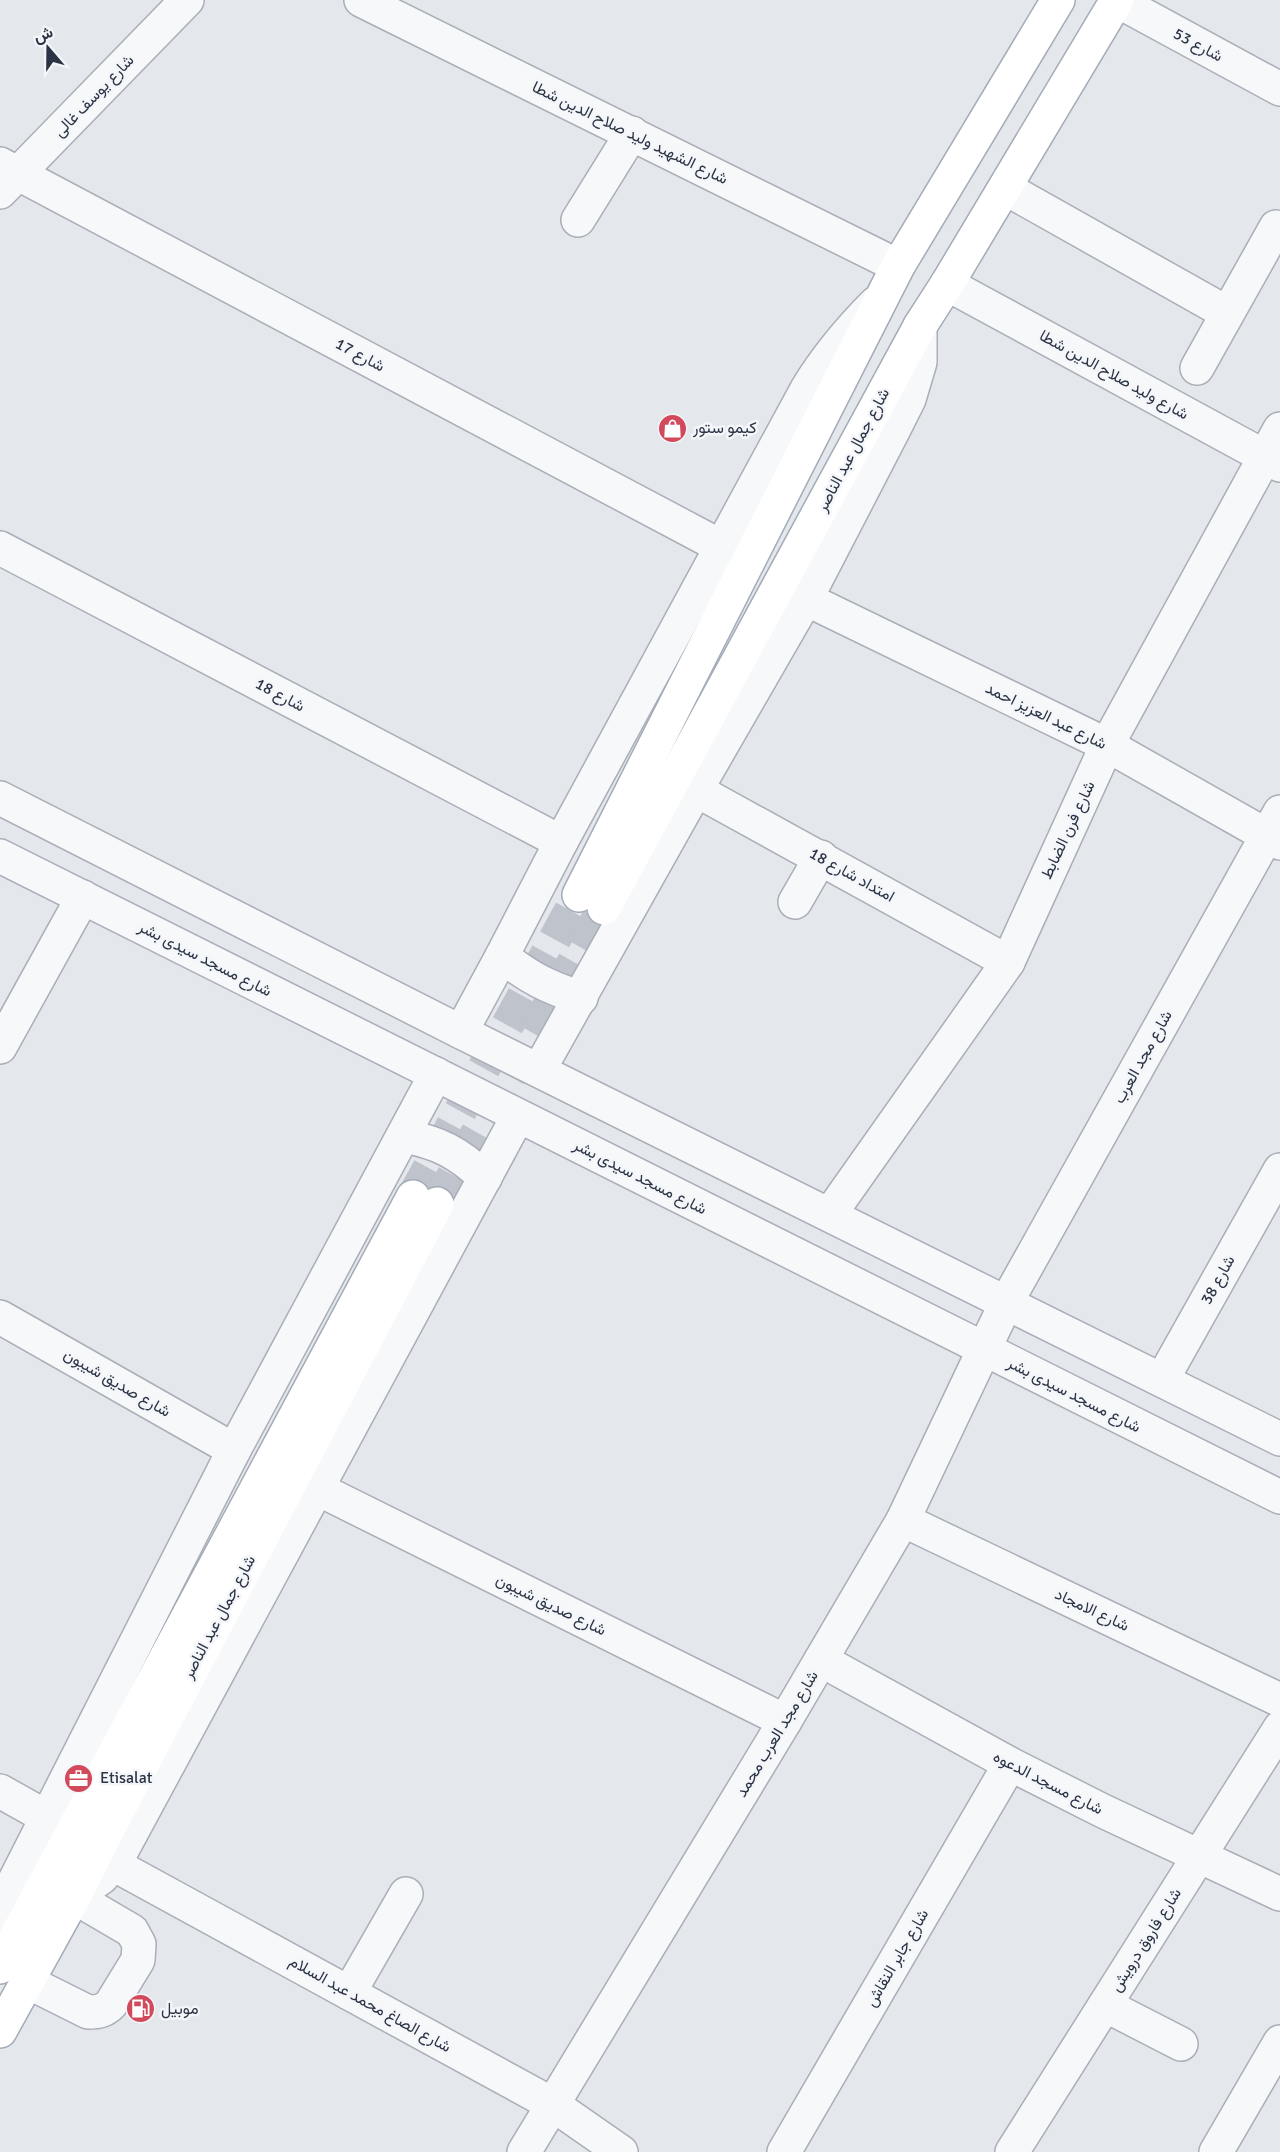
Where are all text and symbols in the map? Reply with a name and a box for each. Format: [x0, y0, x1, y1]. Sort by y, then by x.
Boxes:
north arrow [18, 18, 78, 78]
text: ش [31, 22, 56, 48]
street label: شارع 53 [1169, 24, 1226, 67]
street label: شارع يوسف غالى [50, 50, 139, 142]
street label: شارع الشهيد وليد صلاح الدين شطا [528, 77, 731, 190]
street label: شارع وليد صلاح الدين شطا [1035, 326, 1192, 425]
street label: شارع 17 [331, 334, 388, 377]
street label: شارع جمال عبد الناصر [812, 385, 895, 516]
shop icon: كيمو ستور [656, 412, 688, 444]
place label: كيمو ستور [692, 418, 757, 438]
street label: شارع 18 [251, 674, 308, 717]
street label: شارع عبد العزيز احمد [982, 678, 1110, 755]
street label: شارع فرن الضابط [1036, 778, 1100, 883]
street label: امتداد شارع 18 [805, 843, 898, 907]
street label: شارع مسجد سيدى بشر [134, 916, 275, 1002]
street label: شارع مجد العرب [1109, 1007, 1178, 1108]
street label: شارع مسجد سيدى بشر [569, 1134, 710, 1220]
street label: شارع 38 [1196, 1252, 1240, 1309]
street label: شارع صديق شيبون [59, 1344, 174, 1423]
street label: شارع مسجد سيدى بشر [1003, 1352, 1144, 1438]
street label: شارع جمال عبد الناصر [178, 1552, 261, 1683]
street label: شارع صديق شيبون [492, 1570, 609, 1641]
street label: شارع الامجاد [1051, 1584, 1132, 1637]
street label: شارع مجد العرب محمد [731, 1667, 824, 1801]
street label: شارع مسجد الدعوه [989, 1747, 1106, 1820]
office icon: Etisalat [63, 1762, 95, 1794]
place label: Etisalat [100, 1768, 153, 1788]
street label: شارع فاروق درويش [1106, 1884, 1187, 1996]
street label: شارع جابر النقاش [861, 1905, 934, 2011]
street label: شارع الصاغ محمد عبد السلام [285, 1951, 455, 2058]
fuel station icon: موبيل [124, 1993, 156, 2025]
place label: موبيل [161, 1999, 198, 2019]

